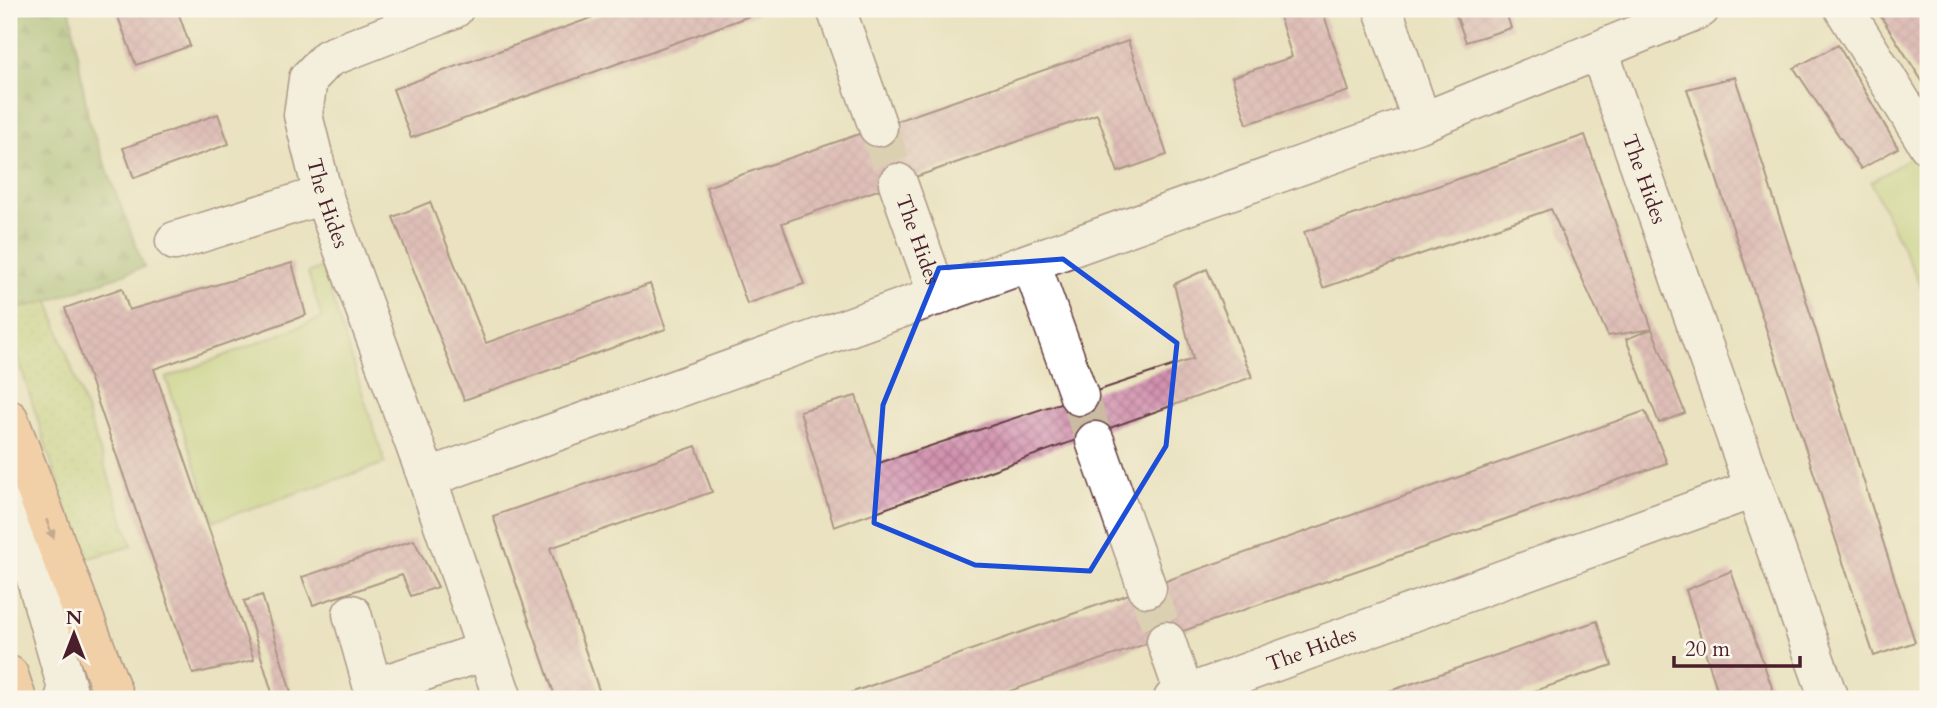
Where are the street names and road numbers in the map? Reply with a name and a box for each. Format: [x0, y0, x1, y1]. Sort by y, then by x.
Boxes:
street label: The Hides [1615, 130, 1674, 228]
street label: The Hides [300, 155, 356, 252]
street label: The Hides [889, 191, 947, 288]
street label: The Hides [1262, 619, 1360, 678]

